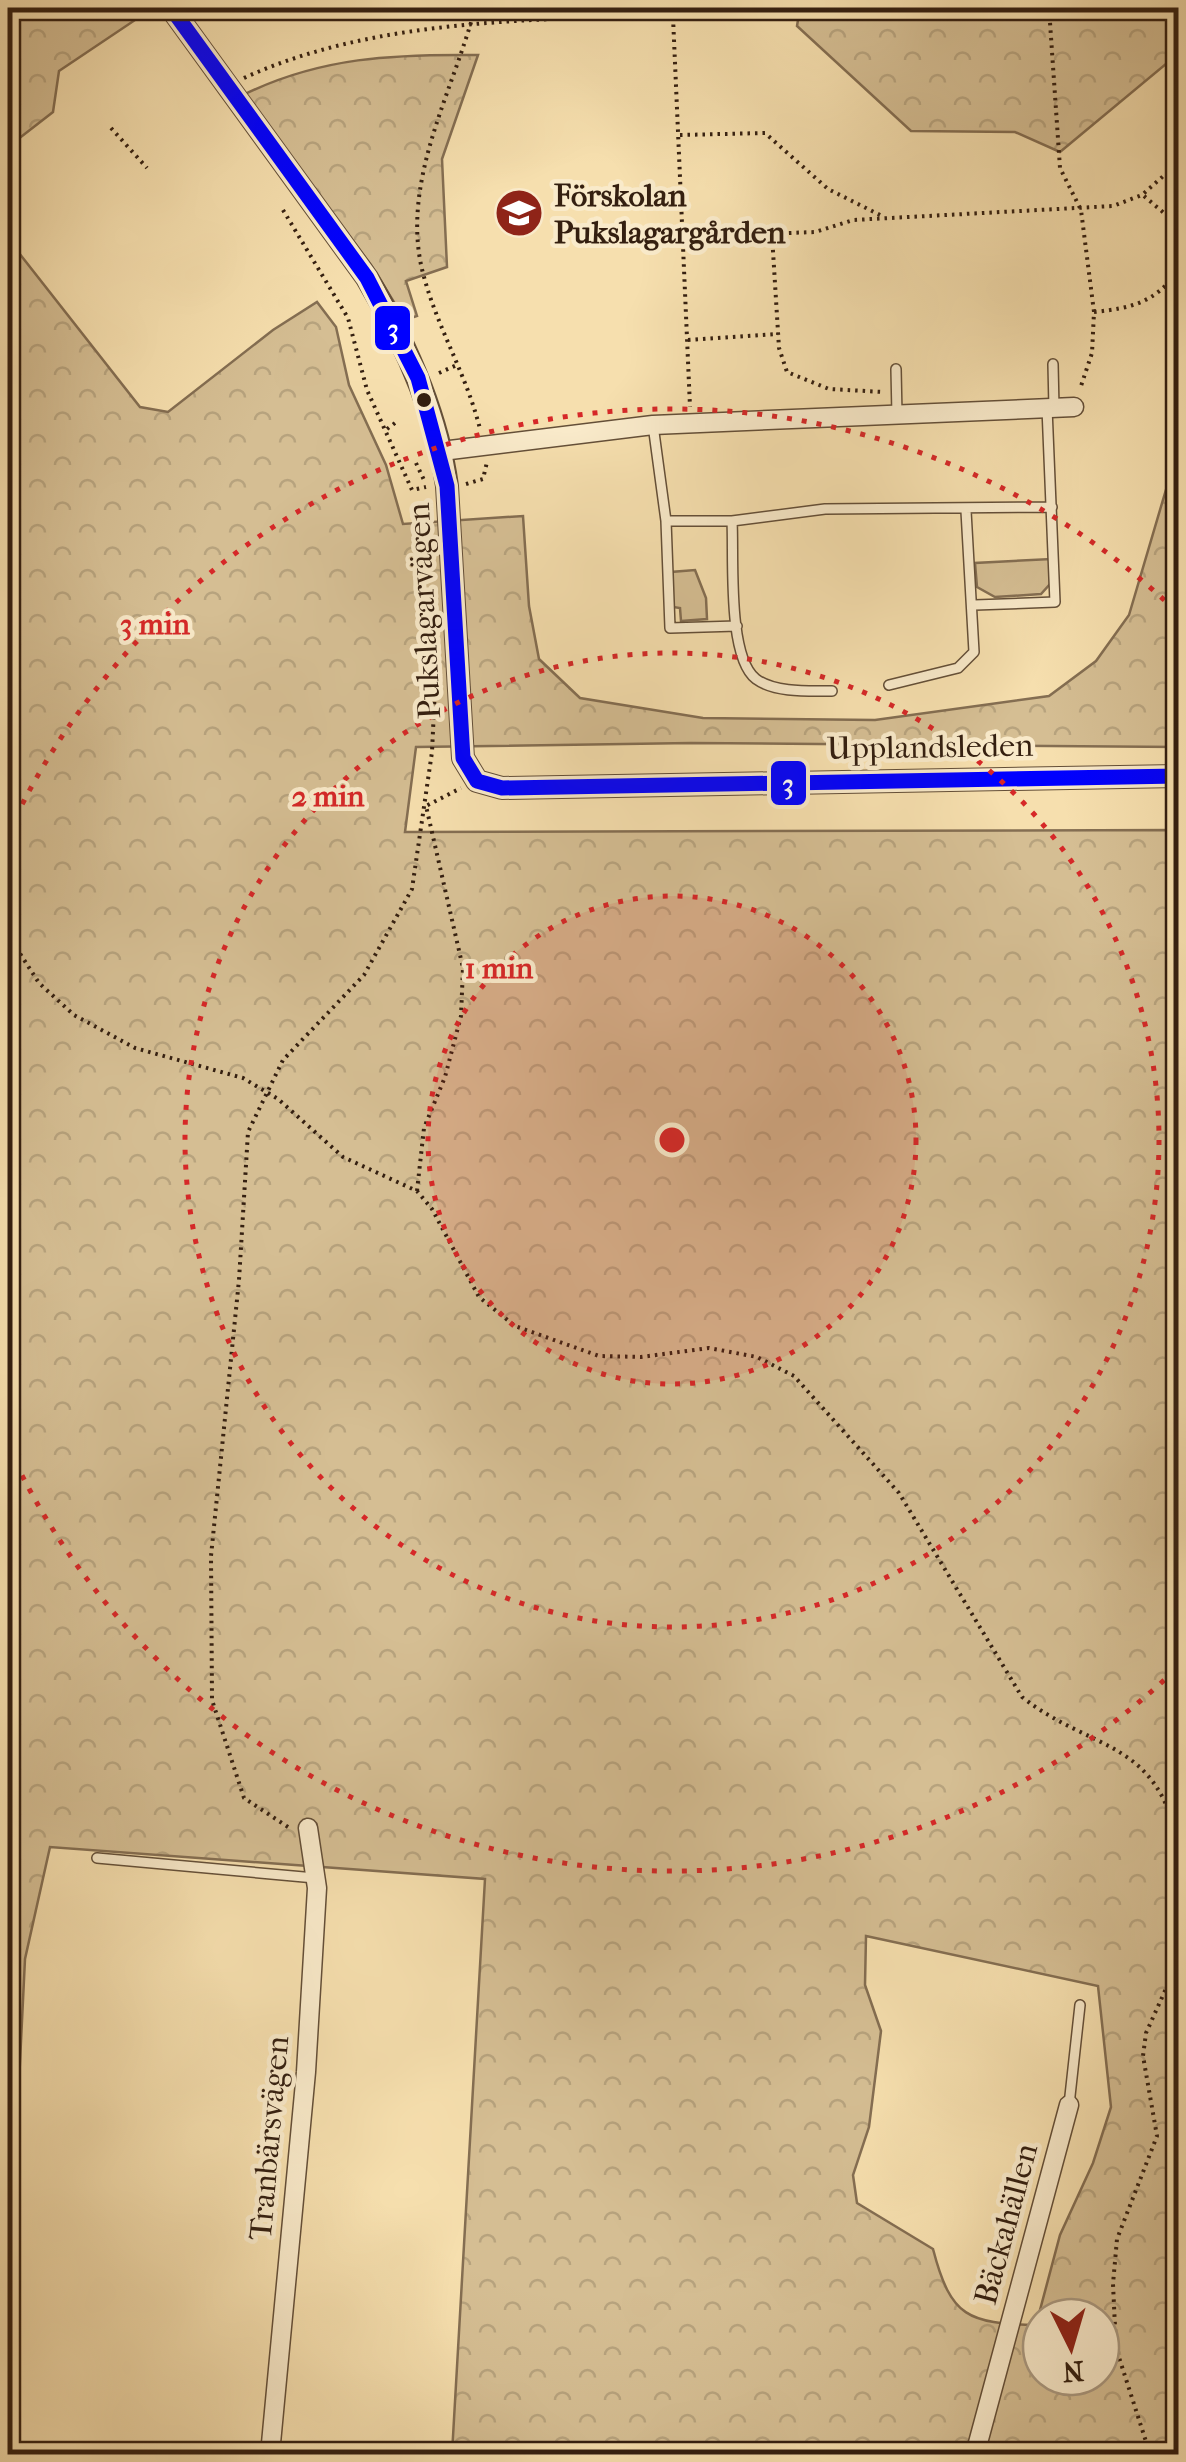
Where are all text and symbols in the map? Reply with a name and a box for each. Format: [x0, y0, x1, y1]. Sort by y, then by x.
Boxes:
place label: Förskolan Pukslagargården [554, 177, 786, 251]
school or university icon: Förskolan Pukslagargården [493, 187, 545, 239]
line badge: 3 [373, 304, 412, 352]
text: 3 [387, 312, 399, 345]
unlabelled marker [414, 390, 434, 410]
street label: Pukslagarvägen [400, 501, 448, 720]
text: 3 min [120, 607, 191, 642]
street label: Upplandsleden [826, 727, 1034, 767]
line badge: 3 [769, 759, 808, 807]
text: 3 [782, 767, 794, 800]
text: 2 min [291, 779, 365, 814]
text: 1 min [465, 951, 534, 986]
centre of rings [654, 1122, 690, 1158]
street label: Tranbärsvägen [242, 2034, 296, 2242]
street label: Bäckahällen [967, 2139, 1045, 2309]
north arrow [1021, 2297, 1121, 2397]
text: N [1060, 2354, 1085, 2389]

